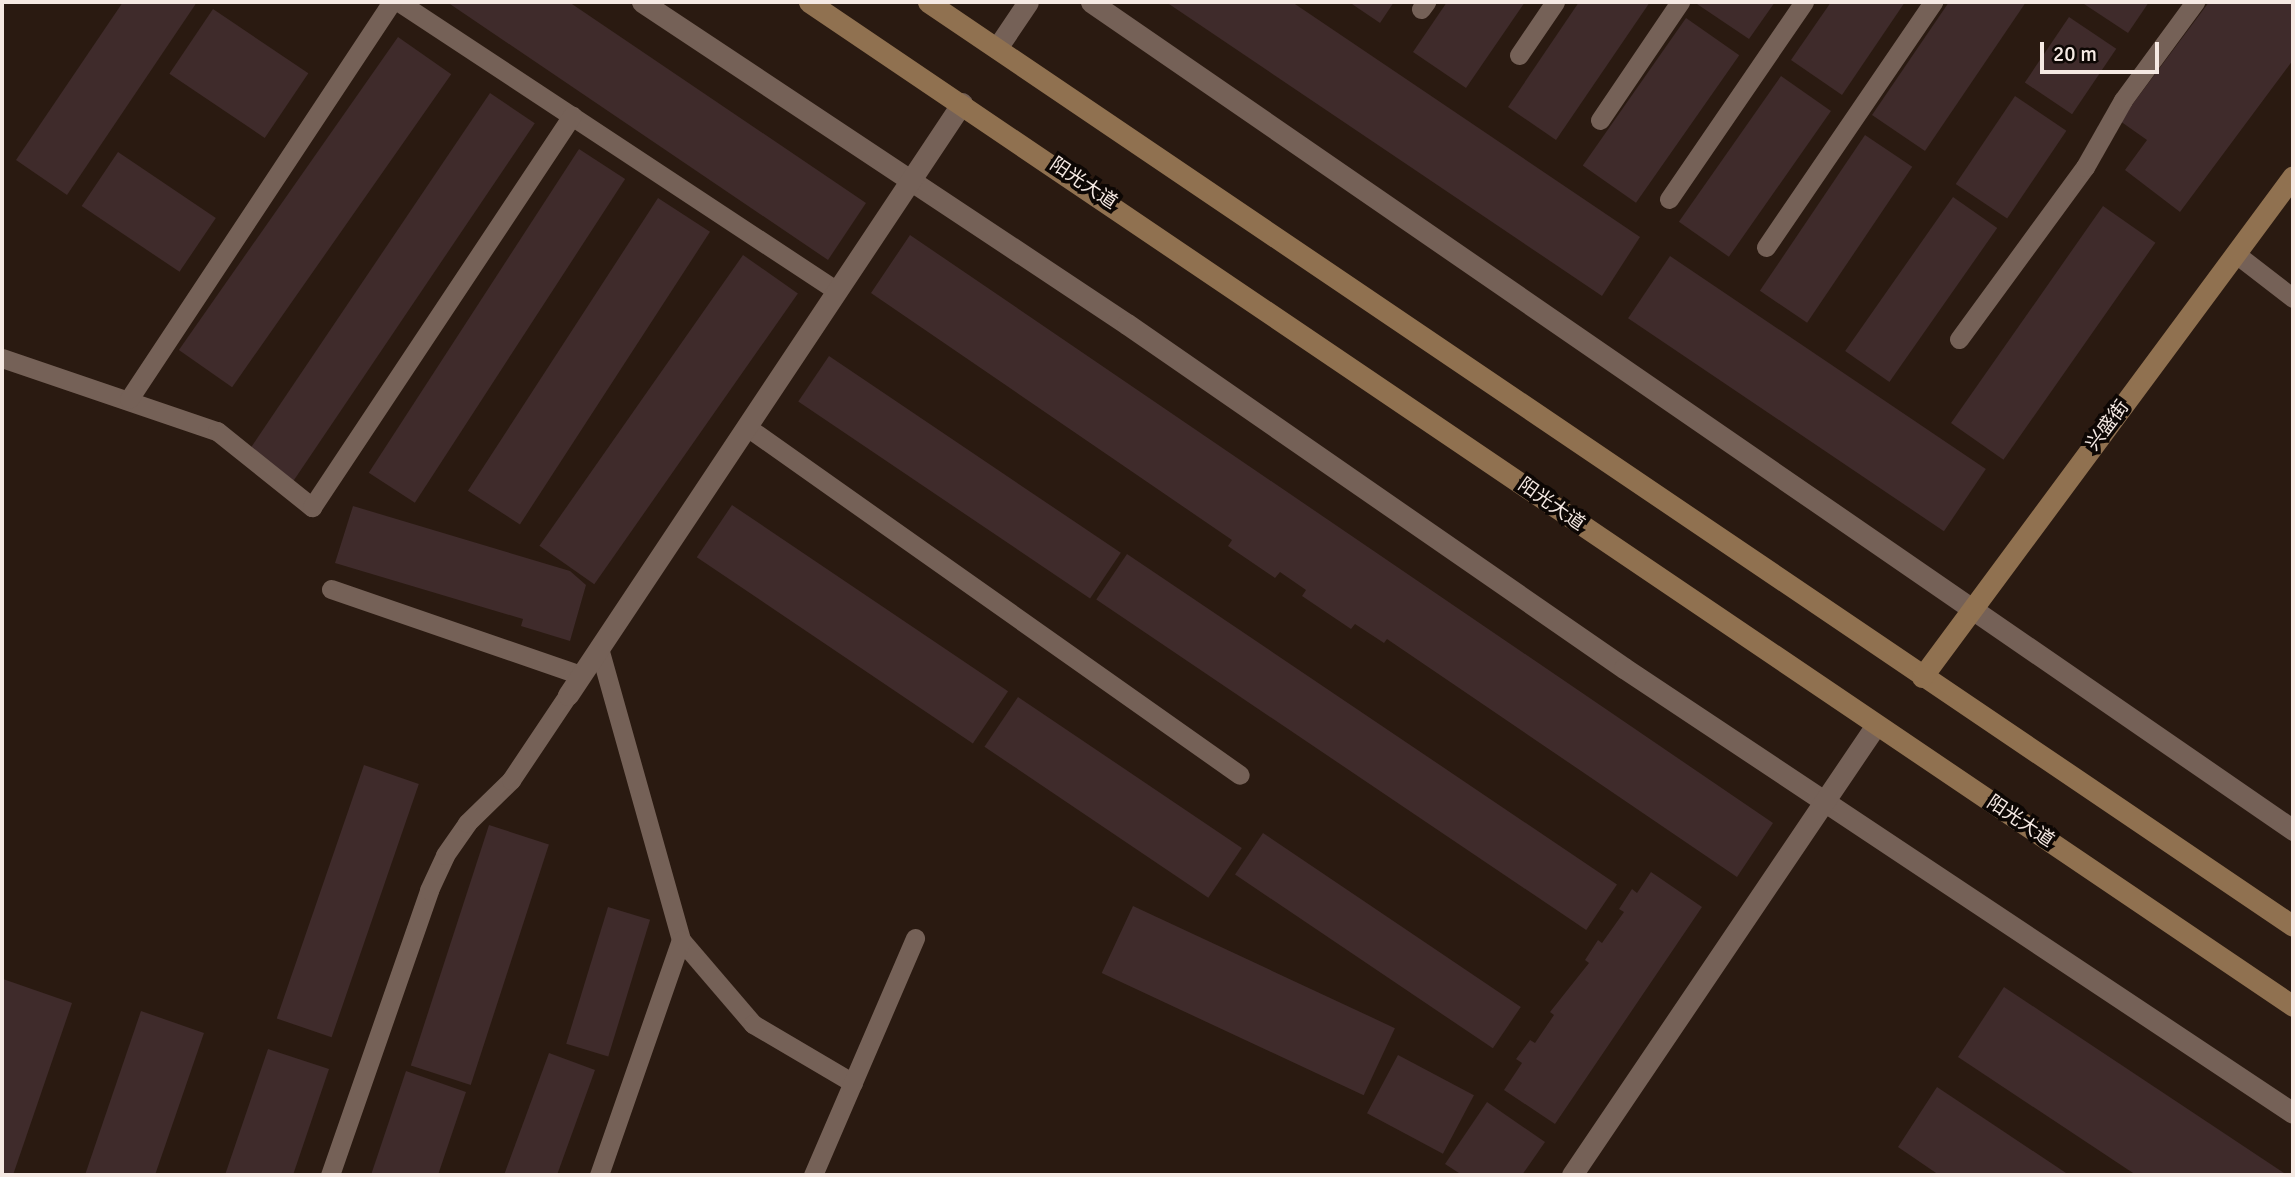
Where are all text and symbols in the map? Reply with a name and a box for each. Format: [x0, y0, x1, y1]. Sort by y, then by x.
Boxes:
scale bar [2043, 28, 2162, 72]
text: 20 m [2053, 41, 2097, 67]
street label: 阳光大道 [1045, 153, 1121, 215]
street label: 兴盛街 [2082, 396, 2134, 456]
street label: 阳光大道 [1513, 474, 1589, 536]
street label: 阳光大道 [1982, 791, 2058, 853]

